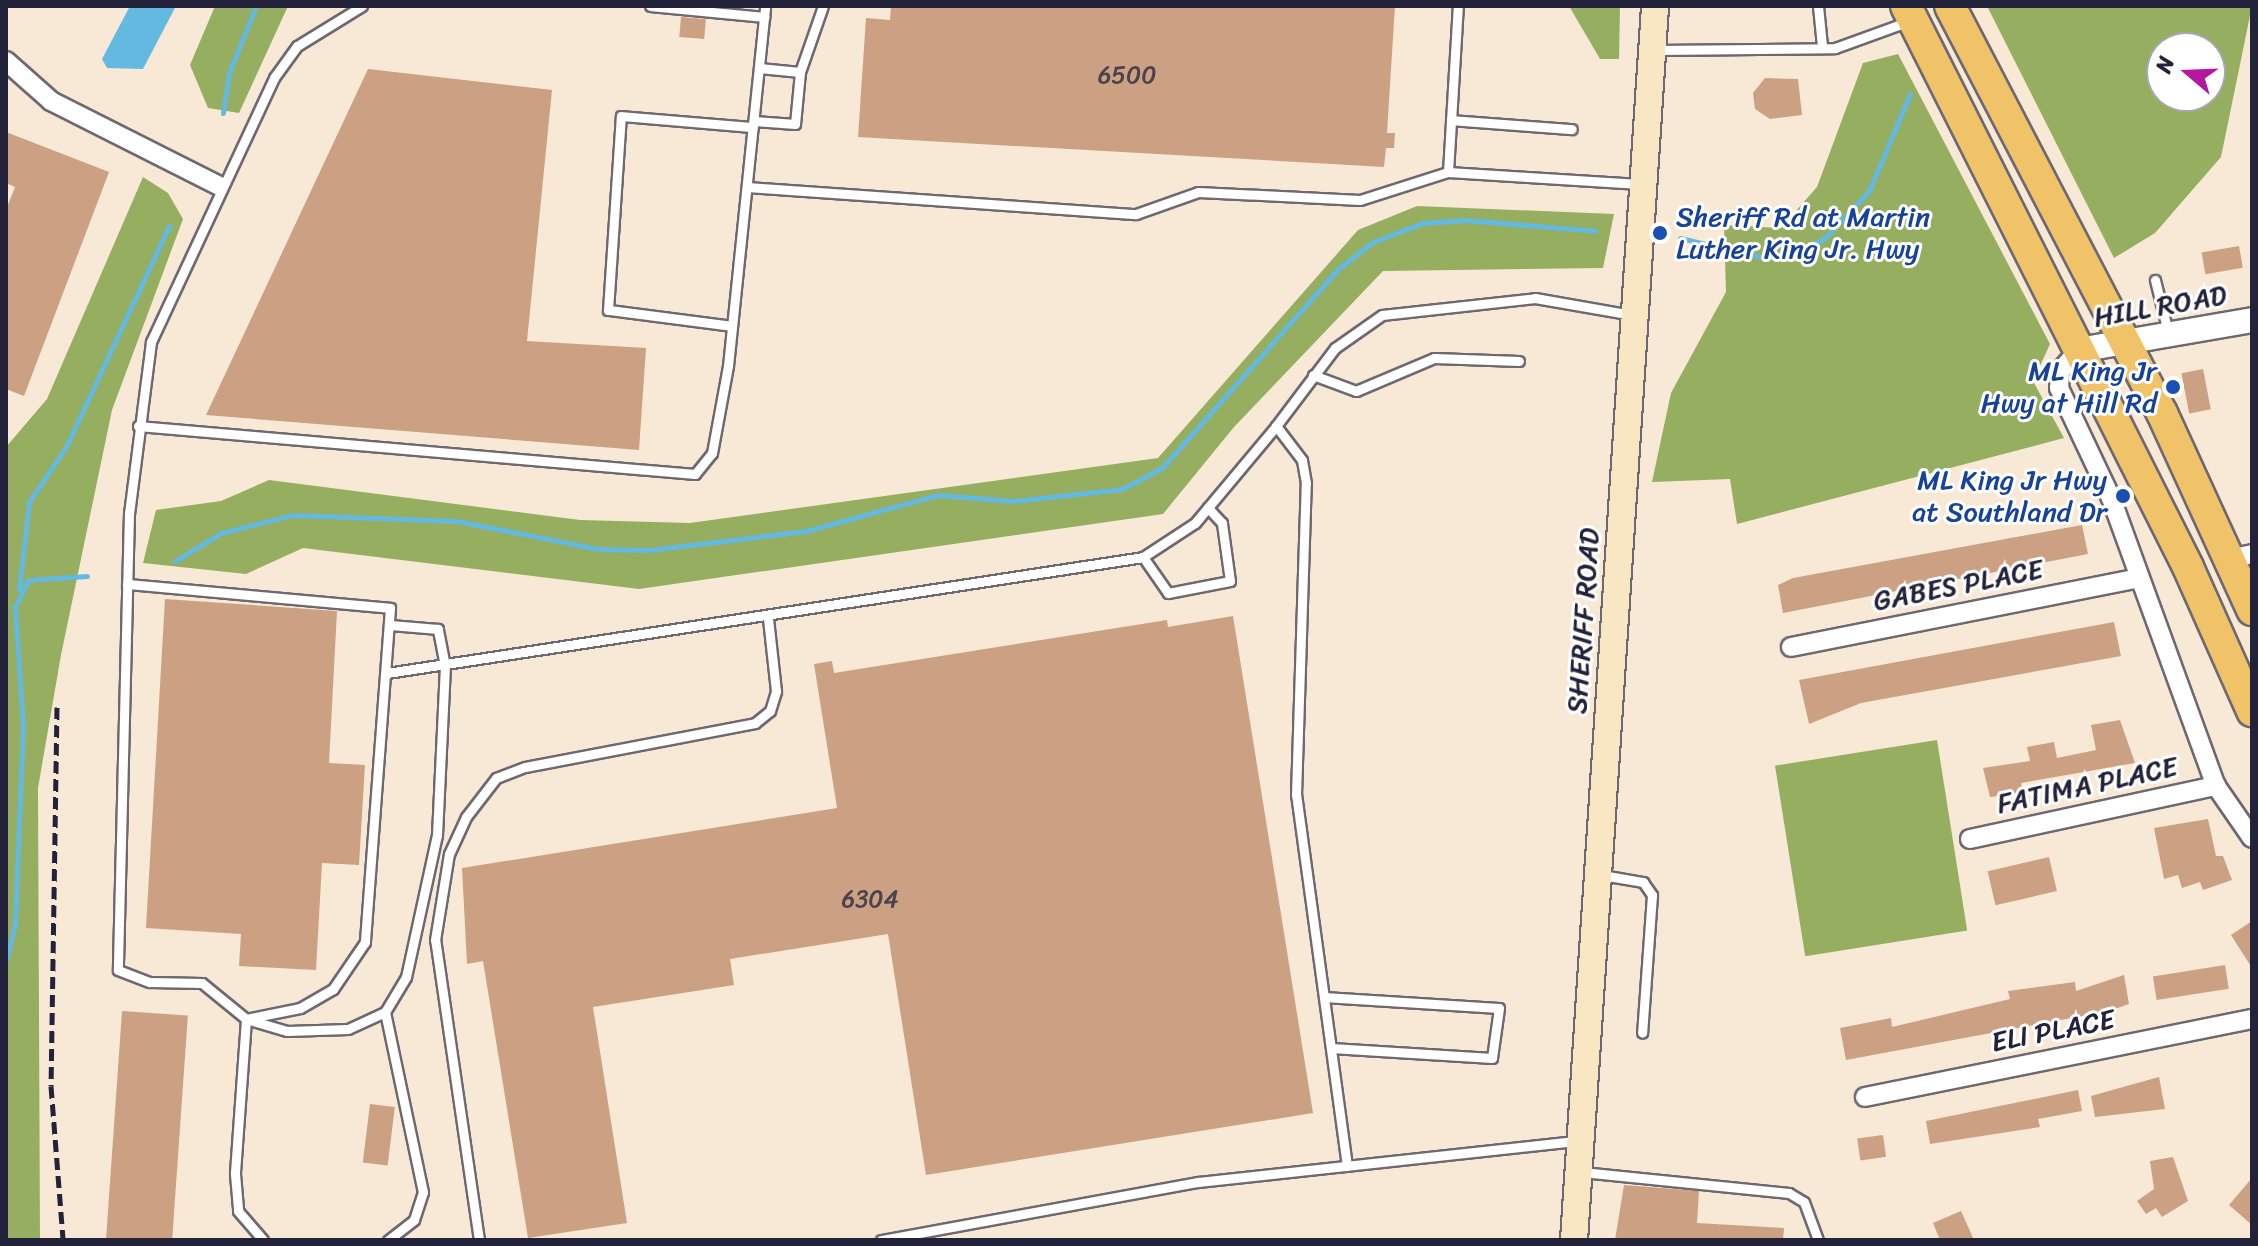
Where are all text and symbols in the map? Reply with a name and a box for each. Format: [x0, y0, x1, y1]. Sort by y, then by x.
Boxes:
north arrow [2146, 32, 2226, 112]
text: N [2144, 51, 2186, 78]
house number: 6500 [1098, 62, 1156, 90]
place label: Sheriff Rd at Martin Luther King Jr. Hwy [1676, 200, 1930, 266]
marker: Sheriff Rd at Martin Luther King Jr. Hwy [1651, 224, 1669, 242]
street label: HILL ROAD [2091, 278, 2229, 334]
place label: ML King Jr Hwy at Hill Rd [1980, 354, 2157, 420]
marker: ML King Jr Hwy at Hill Rd [2164, 378, 2182, 396]
place label: ML King Jr Hwy at Southland Dr [1912, 463, 2107, 529]
marker: ML King Jr Hwy at Southland Dr [2114, 487, 2132, 505]
street label: SHERIFF ROAD [1560, 527, 1606, 715]
street label: GABES PLACE [1870, 552, 2046, 618]
street label: FATIMA PLACE [1994, 749, 2180, 821]
house number: 6304 [842, 886, 898, 914]
street label: ELI PLACE [1988, 1003, 2118, 1059]

